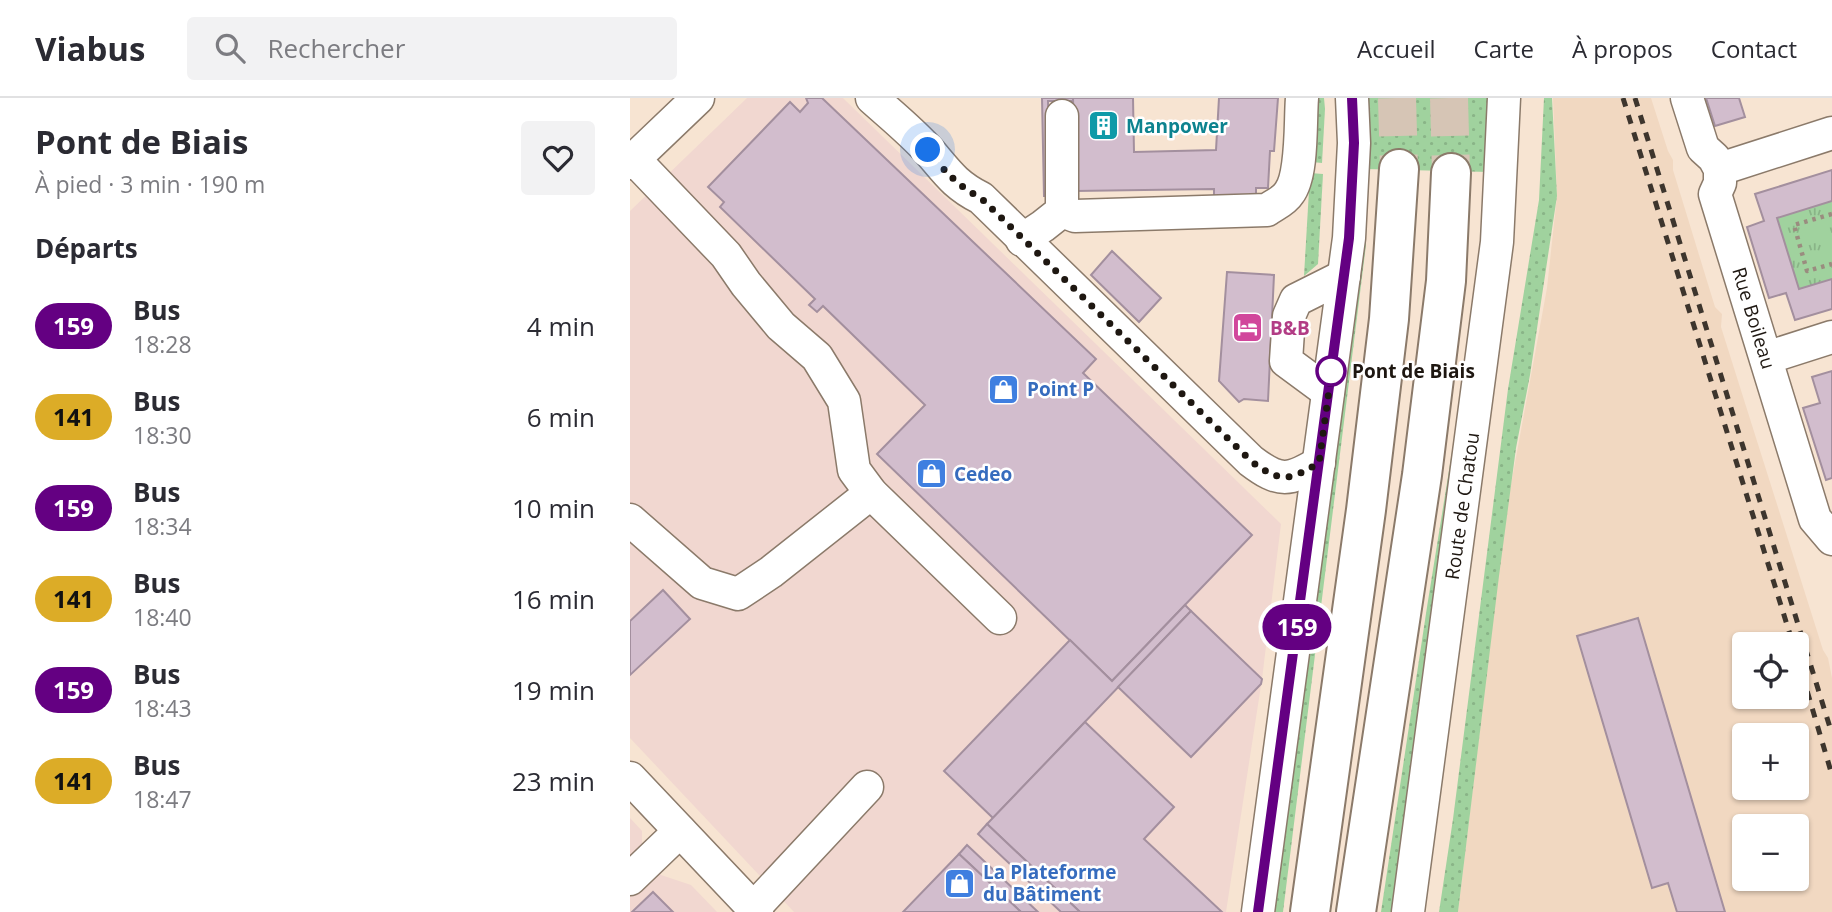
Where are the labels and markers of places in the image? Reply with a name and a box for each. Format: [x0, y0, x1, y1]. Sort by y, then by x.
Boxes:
building icon: Manpower [1086, 109, 1120, 143]
place label: Manpower [1126, 113, 1228, 139]
hotel icon: B&B [1230, 311, 1264, 345]
place label: B&B [1270, 315, 1310, 341]
marker: Pont de Biais [1316, 356, 1346, 386]
place label: Pont de Biais [1352, 358, 1475, 384]
shop icon: Point P [987, 372, 1021, 406]
place label: Point P [1027, 376, 1094, 402]
shop icon: Cedeo [914, 457, 948, 491]
place label: Cedeo [954, 461, 1012, 487]
place label: La Plateforme du Bâtiment [983, 859, 1116, 907]
shop icon: La Plateforme du Bâtiment [943, 866, 977, 900]

